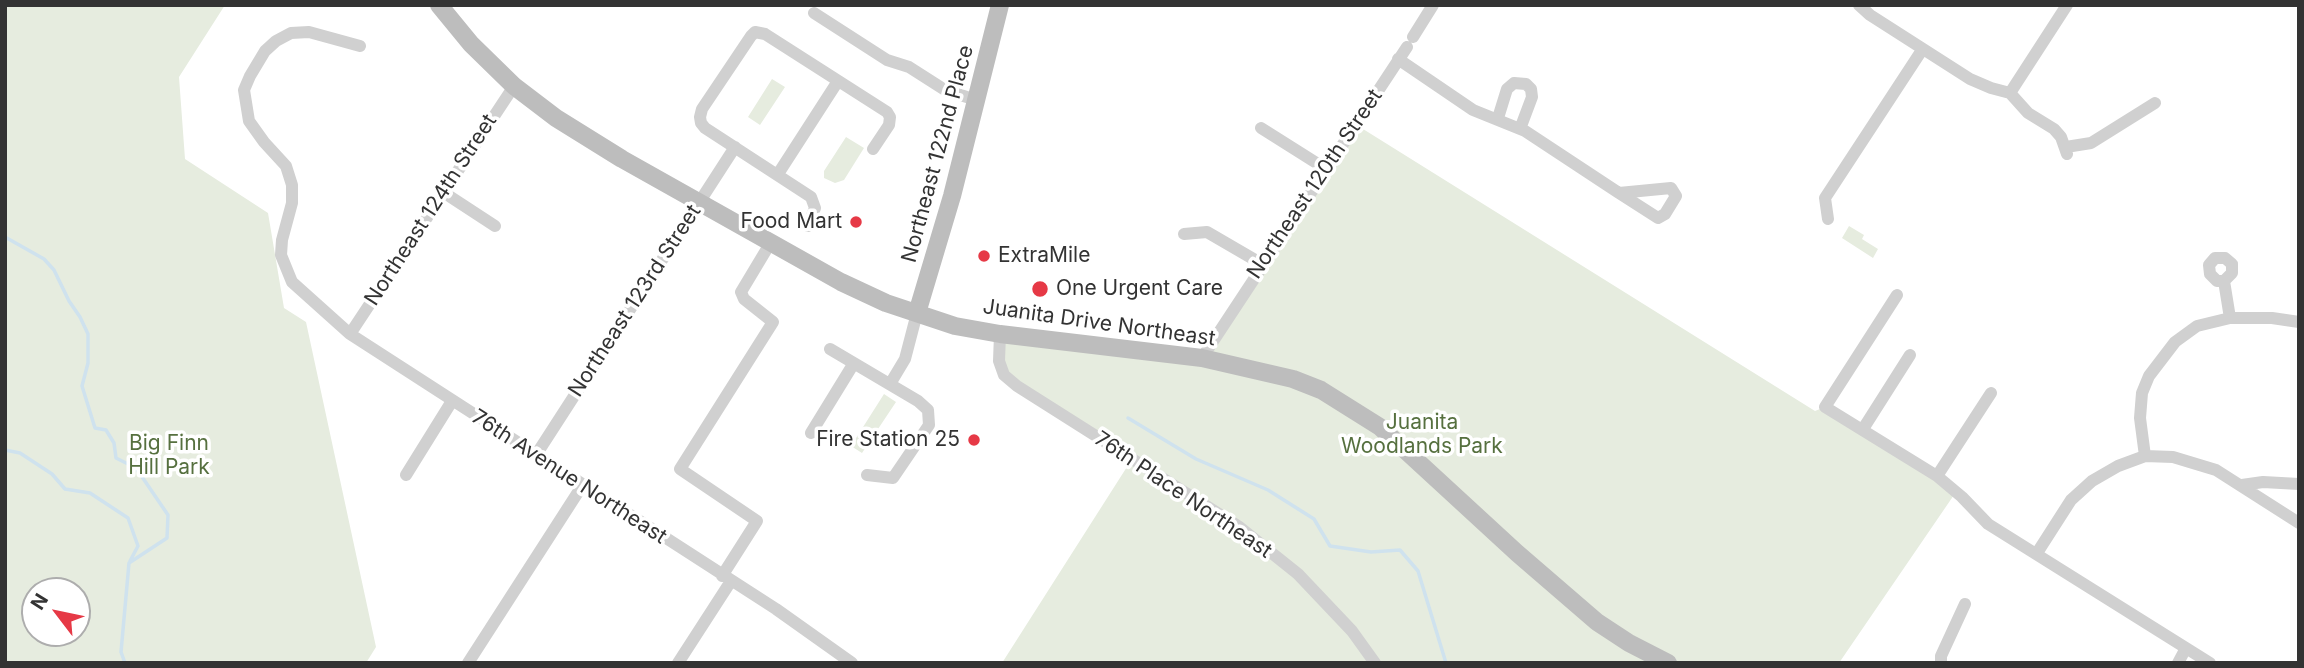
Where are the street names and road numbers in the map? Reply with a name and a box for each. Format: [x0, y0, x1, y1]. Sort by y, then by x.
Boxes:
street label: Northeast 122nd Place [897, 43, 979, 265]
street label: Northeast 120th Street [1242, 84, 1388, 284]
street label: Northeast 124th Street [360, 110, 502, 310]
street label: Northeast 123rd Street [563, 200, 707, 402]
street label: Juanita Drive Northeast [981, 294, 1217, 352]
street label: 76th Avenue Northeast [467, 404, 671, 550]
street label: 76th Place Northeast [1090, 426, 1276, 564]

